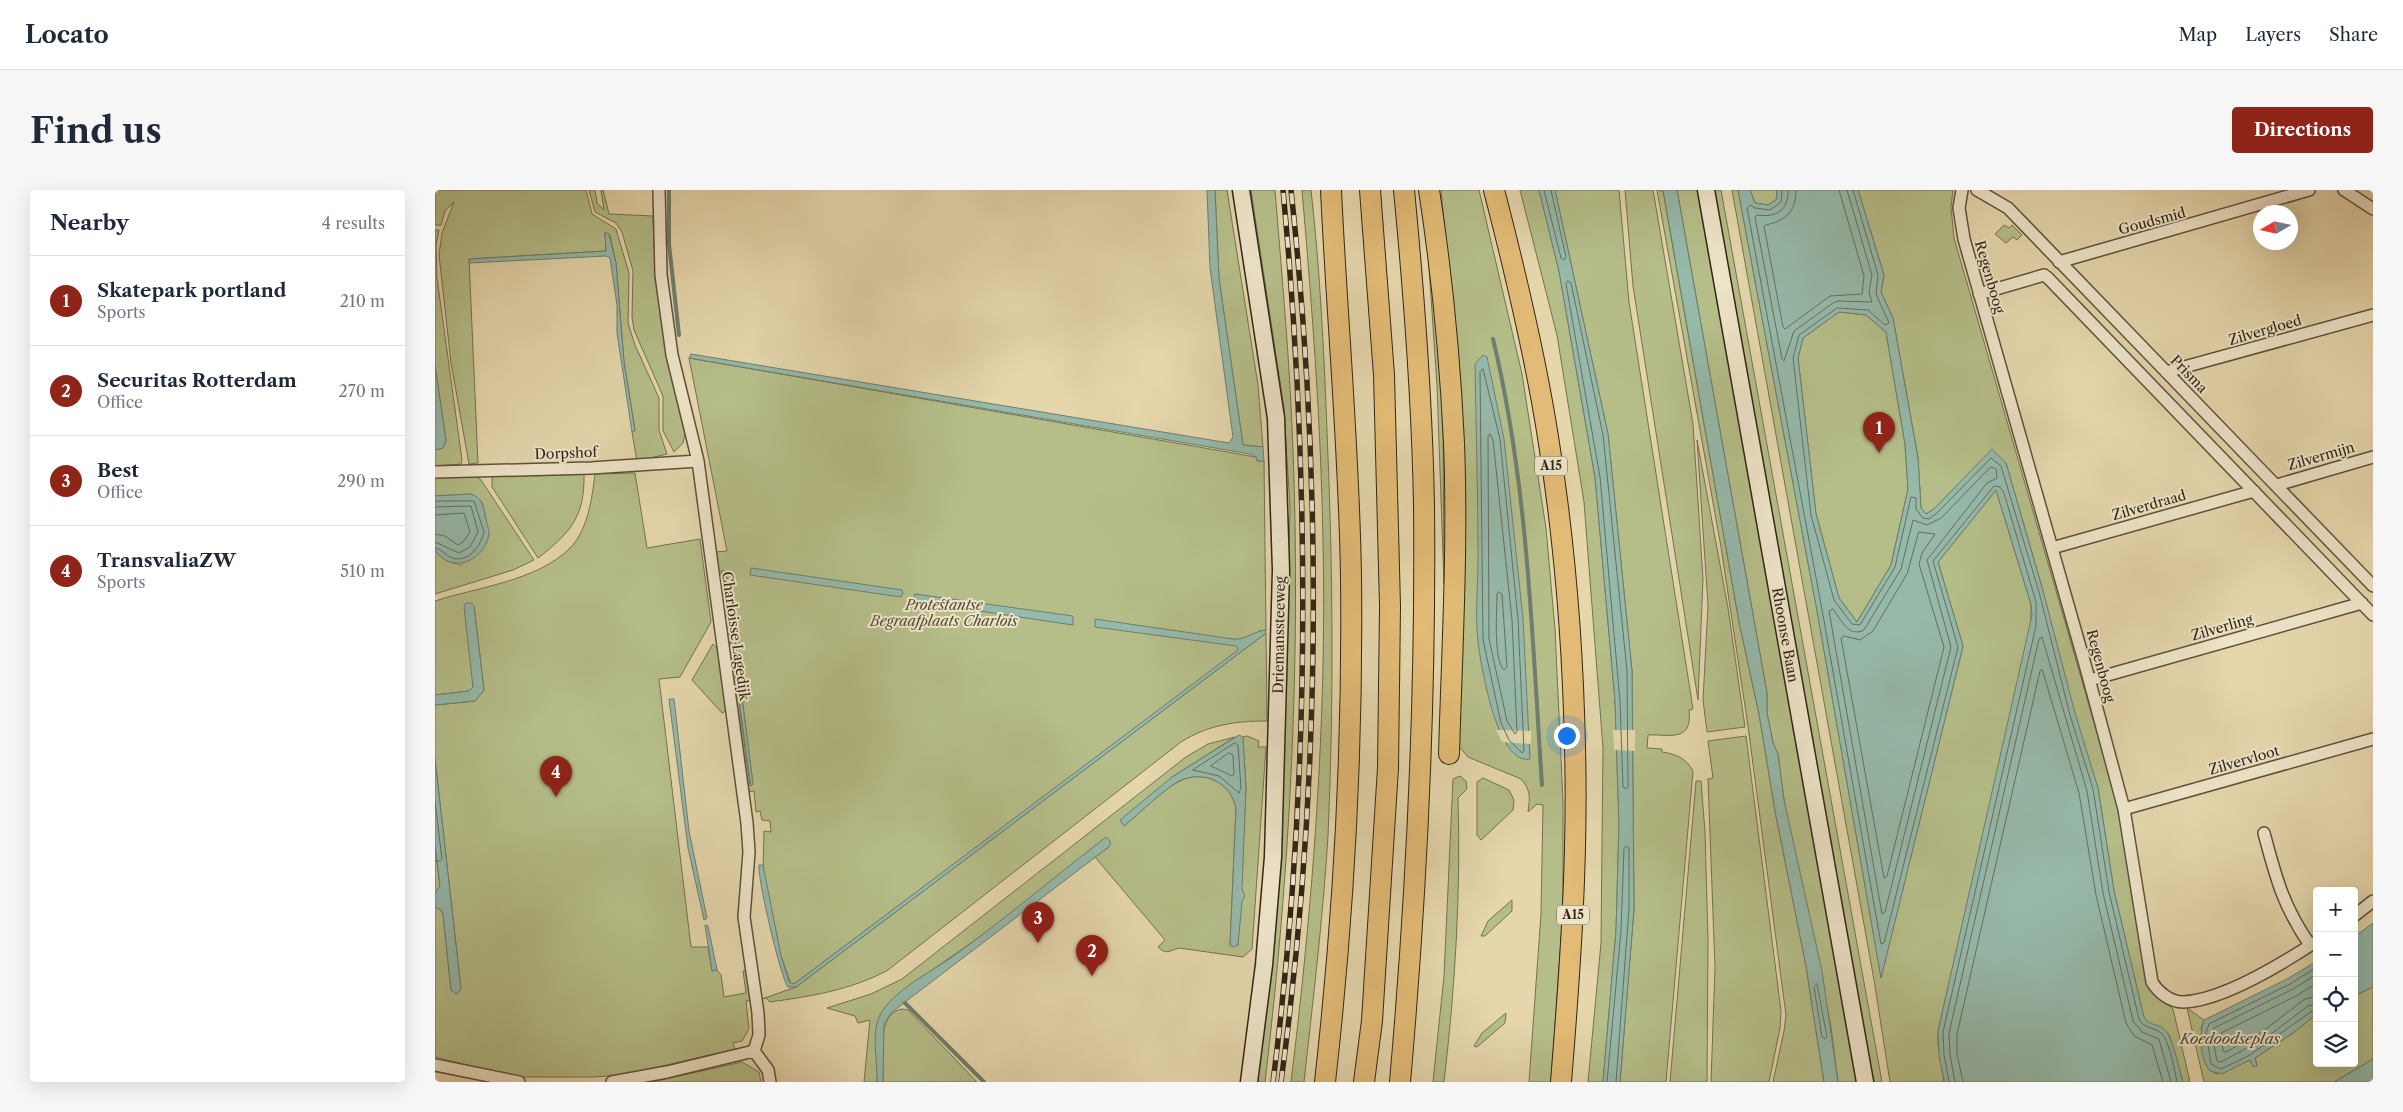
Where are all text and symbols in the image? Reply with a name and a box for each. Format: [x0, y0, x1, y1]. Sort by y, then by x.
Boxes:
text: Locato [25, 20, 109, 49]
text: Map [2179, 24, 2217, 46]
text: Layers [2245, 24, 2301, 46]
text: Share [2329, 24, 2378, 46]
button: Directions [2232, 107, 2373, 153]
text: Find us [30, 109, 162, 152]
street label: Goudsmid [2116, 203, 2188, 239]
north arrow [2253, 205, 2298, 250]
text: Nearby [50, 210, 129, 235]
text: 4 results [322, 213, 385, 233]
street label: Regenboog [1971, 239, 2009, 316]
text: Skatepark portland [97, 279, 287, 302]
text: 1 [62, 291, 70, 311]
text: 210 m [340, 291, 385, 311]
text: Sports [97, 302, 146, 322]
street label: Zilvergloed [2226, 311, 2304, 349]
street label: Prisma [2167, 351, 2212, 397]
text: Securitas Rotterdam [97, 369, 297, 392]
text: 2 [61, 381, 71, 401]
text: 270 m [339, 381, 385, 401]
text: Office [97, 392, 143, 412]
pin: 1 [1863, 412, 1895, 453]
street label: Zilvermijn [2285, 438, 2357, 474]
street label: Dorpshof [534, 443, 600, 463]
road number: A15 [1535, 456, 1567, 476]
text: Best [97, 459, 139, 482]
text: 3 [61, 471, 71, 491]
text: 290 m [337, 471, 385, 491]
text: Office [97, 482, 143, 502]
street label: Zilverdraad [2110, 486, 2189, 524]
text: TransvaliaZW [97, 549, 236, 572]
text: 4 [61, 561, 71, 581]
text: 510 m [340, 561, 385, 581]
street label: Charloisse Lagedijk [718, 570, 754, 703]
text: Sports [97, 572, 146, 592]
street label: Driemanssteeweg [1269, 575, 1289, 694]
street label: Rhoonse Baan [1768, 586, 1803, 684]
park label: Protestantse Begraafplaats Charlois [869, 596, 1019, 630]
street label: Zilverling [2189, 609, 2255, 644]
street label: Regenboog [2083, 627, 2120, 705]
your location [1554, 723, 1580, 749]
street label: Zilvervloot [2207, 741, 2281, 779]
pin: 4 [540, 756, 572, 797]
map controls [2313, 887, 2358, 1067]
button: + [2313, 887, 2358, 932]
pin: 3 [1022, 902, 1054, 943]
road number: A15 [1557, 906, 1589, 924]
button: − [2313, 932, 2358, 977]
pin: 2 [1076, 935, 1108, 976]
button: locate [2313, 977, 2358, 1022]
button: layers [2313, 1022, 2358, 1067]
water label: Koedoodseplas [2179, 1029, 2280, 1048]

